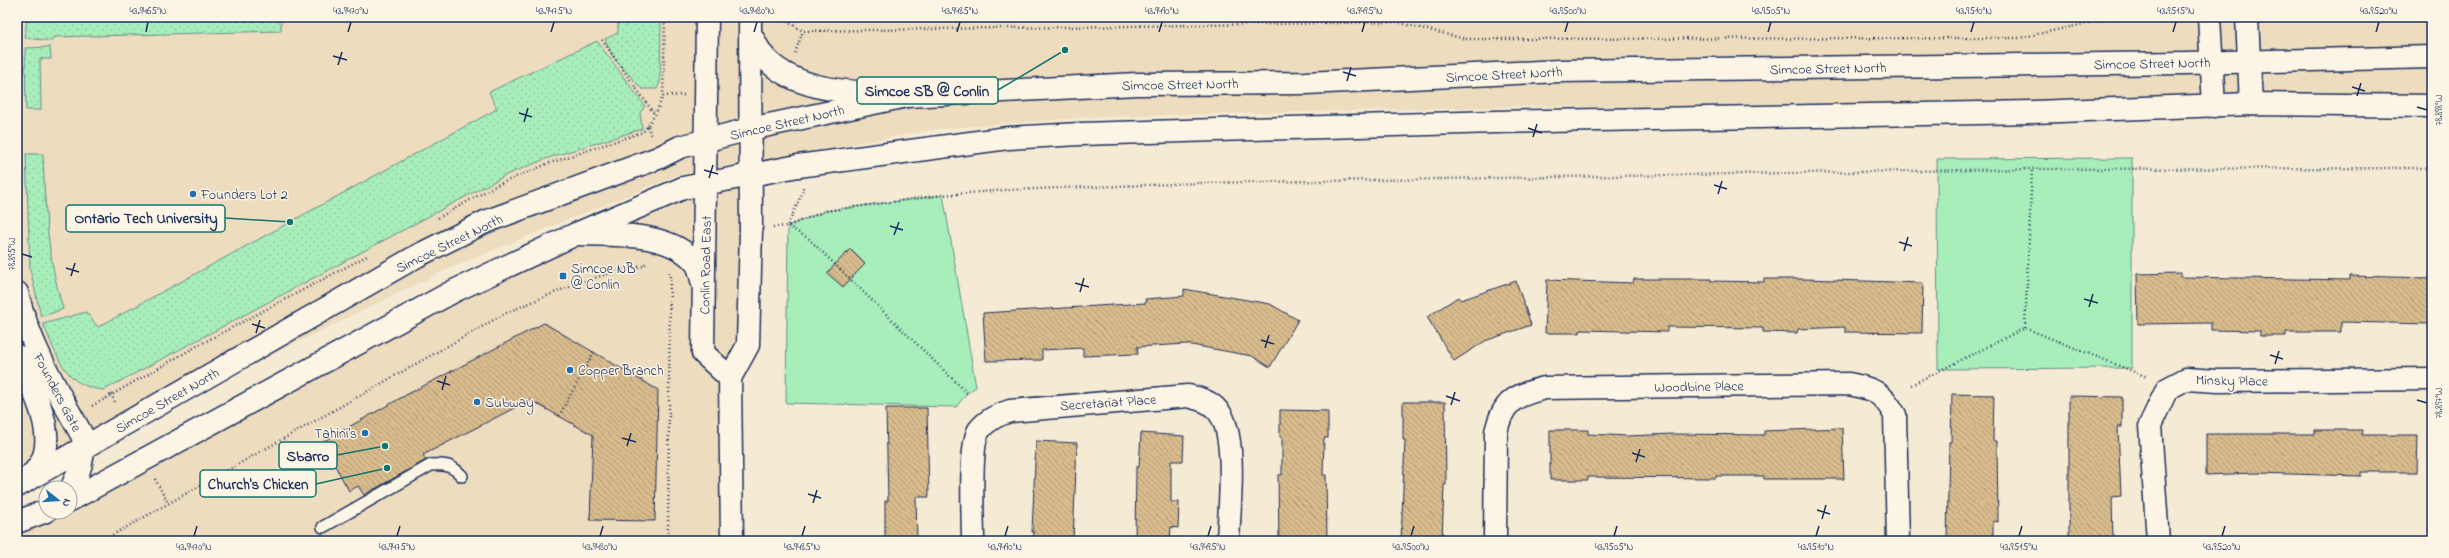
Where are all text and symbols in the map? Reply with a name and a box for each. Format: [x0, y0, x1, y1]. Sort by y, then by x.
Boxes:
text: 43.9465°N [130, 4, 167, 19]
text: 43.9470°N [333, 4, 369, 19]
text: 43.9475°N [536, 4, 573, 19]
text: 43.9480°N [740, 4, 775, 19]
text: 43.9485°N [942, 4, 978, 19]
text: 43.9490°N [1145, 4, 1179, 19]
text: 43.9495°N [1347, 4, 1383, 19]
text: 43.9500°N [1549, 4, 1587, 19]
text: 43.9505°N [1752, 4, 1790, 19]
text: 43.9510°N [1956, 4, 1992, 19]
text: 43.9515°N [2157, 4, 2195, 19]
text: 43.9520°N [2360, 4, 2398, 19]
street label: Simcoe Street North [2093, 53, 2211, 76]
street label: Simcoe Street North [1769, 58, 1887, 81]
street label: Simcoe Street North [1445, 62, 1563, 89]
street label: Simcoe Street North [1121, 74, 1239, 97]
callout: Simcoe SB @ Conlin [857, 77, 998, 104]
text: Simcoe SB @ Conlin [865, 81, 990, 103]
text: 78.898°W [2432, 94, 2447, 125]
street label: Simcoe Street North [728, 100, 847, 147]
place label: Founders Lot 2 [200, 185, 288, 206]
marker: Founders Lot 2 [188, 189, 198, 199]
callout: Ontario Tech University [66, 205, 225, 232]
text: Ontario Tech University [74, 208, 218, 232]
street label: Simcoe Street North [393, 209, 507, 279]
street label: Conlin Road East [695, 215, 718, 315]
text: 78.895°W [5, 237, 20, 270]
place label: Simcoe NB @ Conlin [571, 259, 636, 296]
marker: Simcoe NB @ Conlin [558, 271, 568, 281]
street label: Founders Gate [27, 349, 87, 436]
place label: Copper Branch [578, 361, 663, 382]
street label: Simcoe Street North [112, 363, 224, 440]
marker: Copper Branch [565, 365, 575, 375]
street label: Minsky Place [2196, 370, 2269, 394]
street label: Woodbine Place [1654, 376, 1745, 399]
text: 78.897°W [2432, 387, 2447, 419]
street label: Secretariat Place [1059, 390, 1158, 417]
place label: Subway [485, 393, 534, 415]
marker: Subway [472, 397, 482, 407]
place label: Tahini’s [314, 424, 357, 445]
marker: Tahini’s [360, 428, 370, 438]
callout: Sbarro [279, 442, 337, 469]
text: Sbarro [287, 446, 330, 468]
callout: Church's Chicken [200, 470, 316, 497]
text: Church's Chicken [208, 474, 309, 496]
north arrow [38, 480, 78, 520]
text: N [58, 497, 75, 509]
text: 43.9470°N [176, 540, 212, 555]
text: 43.9475°N [379, 540, 416, 555]
text: 43.9480°N [583, 540, 618, 555]
text: 43.9485°N [784, 540, 820, 555]
text: 43.9490°N [988, 540, 1022, 555]
text: 43.9495°N [1190, 540, 1226, 555]
text: 43.9500°N [1392, 540, 1430, 555]
text: 43.9505°N [1595, 540, 1633, 555]
text: 43.9510°N [1798, 540, 1834, 555]
text: 43.9515°N [2000, 540, 2038, 555]
text: 43.9520°N [2203, 540, 2241, 555]

